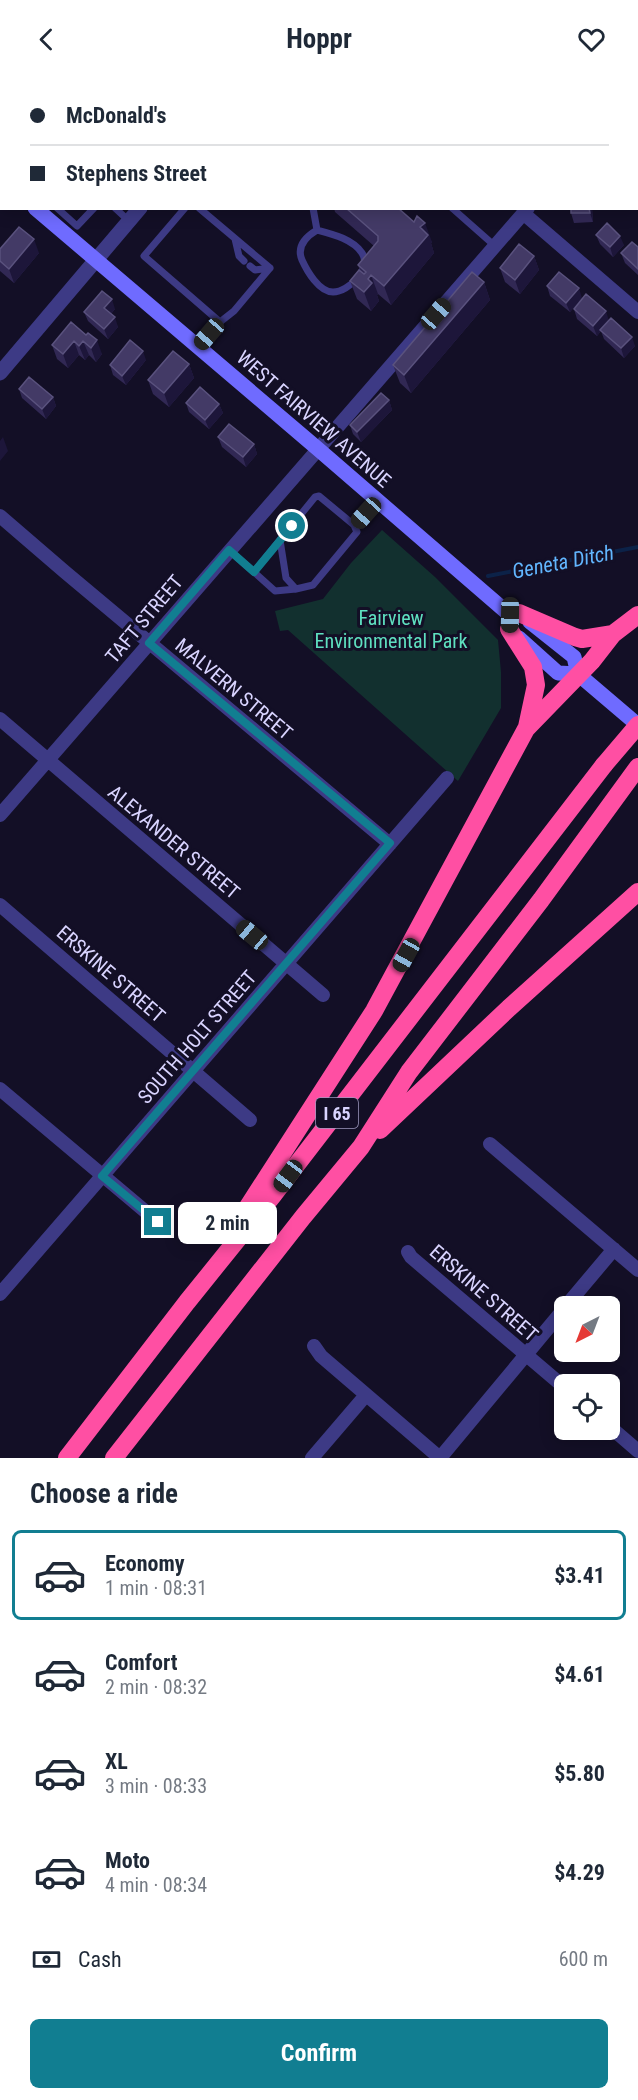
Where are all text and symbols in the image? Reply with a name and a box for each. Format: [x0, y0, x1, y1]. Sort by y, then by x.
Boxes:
icon: back [30, 23, 63, 56]
text: Hoppr [286, 23, 352, 55]
icon: heart [575, 23, 608, 56]
text: McDonald's [66, 103, 166, 128]
text: Stephens Street [66, 161, 207, 186]
car [417, 295, 455, 333]
car [190, 315, 228, 353]
street label: WEST FAIRVIEW AVENUE [232, 345, 396, 493]
car [347, 494, 385, 532]
route start [278, 512, 305, 539]
water label: Geneta Ditch [510, 540, 616, 584]
street label: TAFT STREET [100, 570, 188, 668]
car [501, 597, 519, 633]
park label: Fairview Environmental Park [315, 606, 467, 653]
street label: MALVERN STREET [171, 633, 297, 745]
street label: ALEXANDER STREET [103, 780, 245, 904]
car [232, 917, 272, 953]
street label: ERSKINE STREET [52, 920, 170, 1028]
car [389, 935, 423, 975]
street label: SOUTH HOLT STREET [133, 965, 261, 1109]
road number: I 65 [316, 1098, 358, 1128]
car [270, 1156, 306, 1196]
callout: 2 min [179, 1201, 278, 1243]
route end [144, 1208, 171, 1235]
text: 2 min [205, 1211, 250, 1235]
street label: ERSKINE STREET [425, 1239, 543, 1347]
north arrow [554, 1296, 620, 1362]
map controls [554, 1296, 620, 1440]
button: locate [554, 1374, 620, 1440]
text: Choose a ride [30, 1478, 178, 1510]
icon: car [33, 1548, 87, 1602]
text: Economy [105, 1551, 185, 1576]
text: $3.41 [554, 1563, 605, 1588]
text: 1 min · 08:31 [105, 1576, 207, 1600]
icon: car [33, 1647, 87, 1701]
text: Comfort [105, 1650, 178, 1675]
text: $4.61 [554, 1662, 605, 1687]
text: 2 min · 08:32 [105, 1675, 207, 1699]
icon: car [33, 1746, 87, 1800]
text: XL [105, 1749, 128, 1774]
text: $5.80 [554, 1761, 605, 1786]
text: 3 min · 08:33 [105, 1774, 207, 1798]
icon: car [33, 1845, 87, 1899]
text: Moto [105, 1848, 150, 1873]
text: $4.29 [554, 1860, 605, 1885]
text: 4 min · 08:34 [105, 1873, 207, 1897]
icon: cash [30, 1943, 63, 1976]
text: Cash [78, 1947, 122, 1972]
text: 600 m [559, 1947, 608, 1971]
button: Confirm [30, 2019, 608, 2088]

